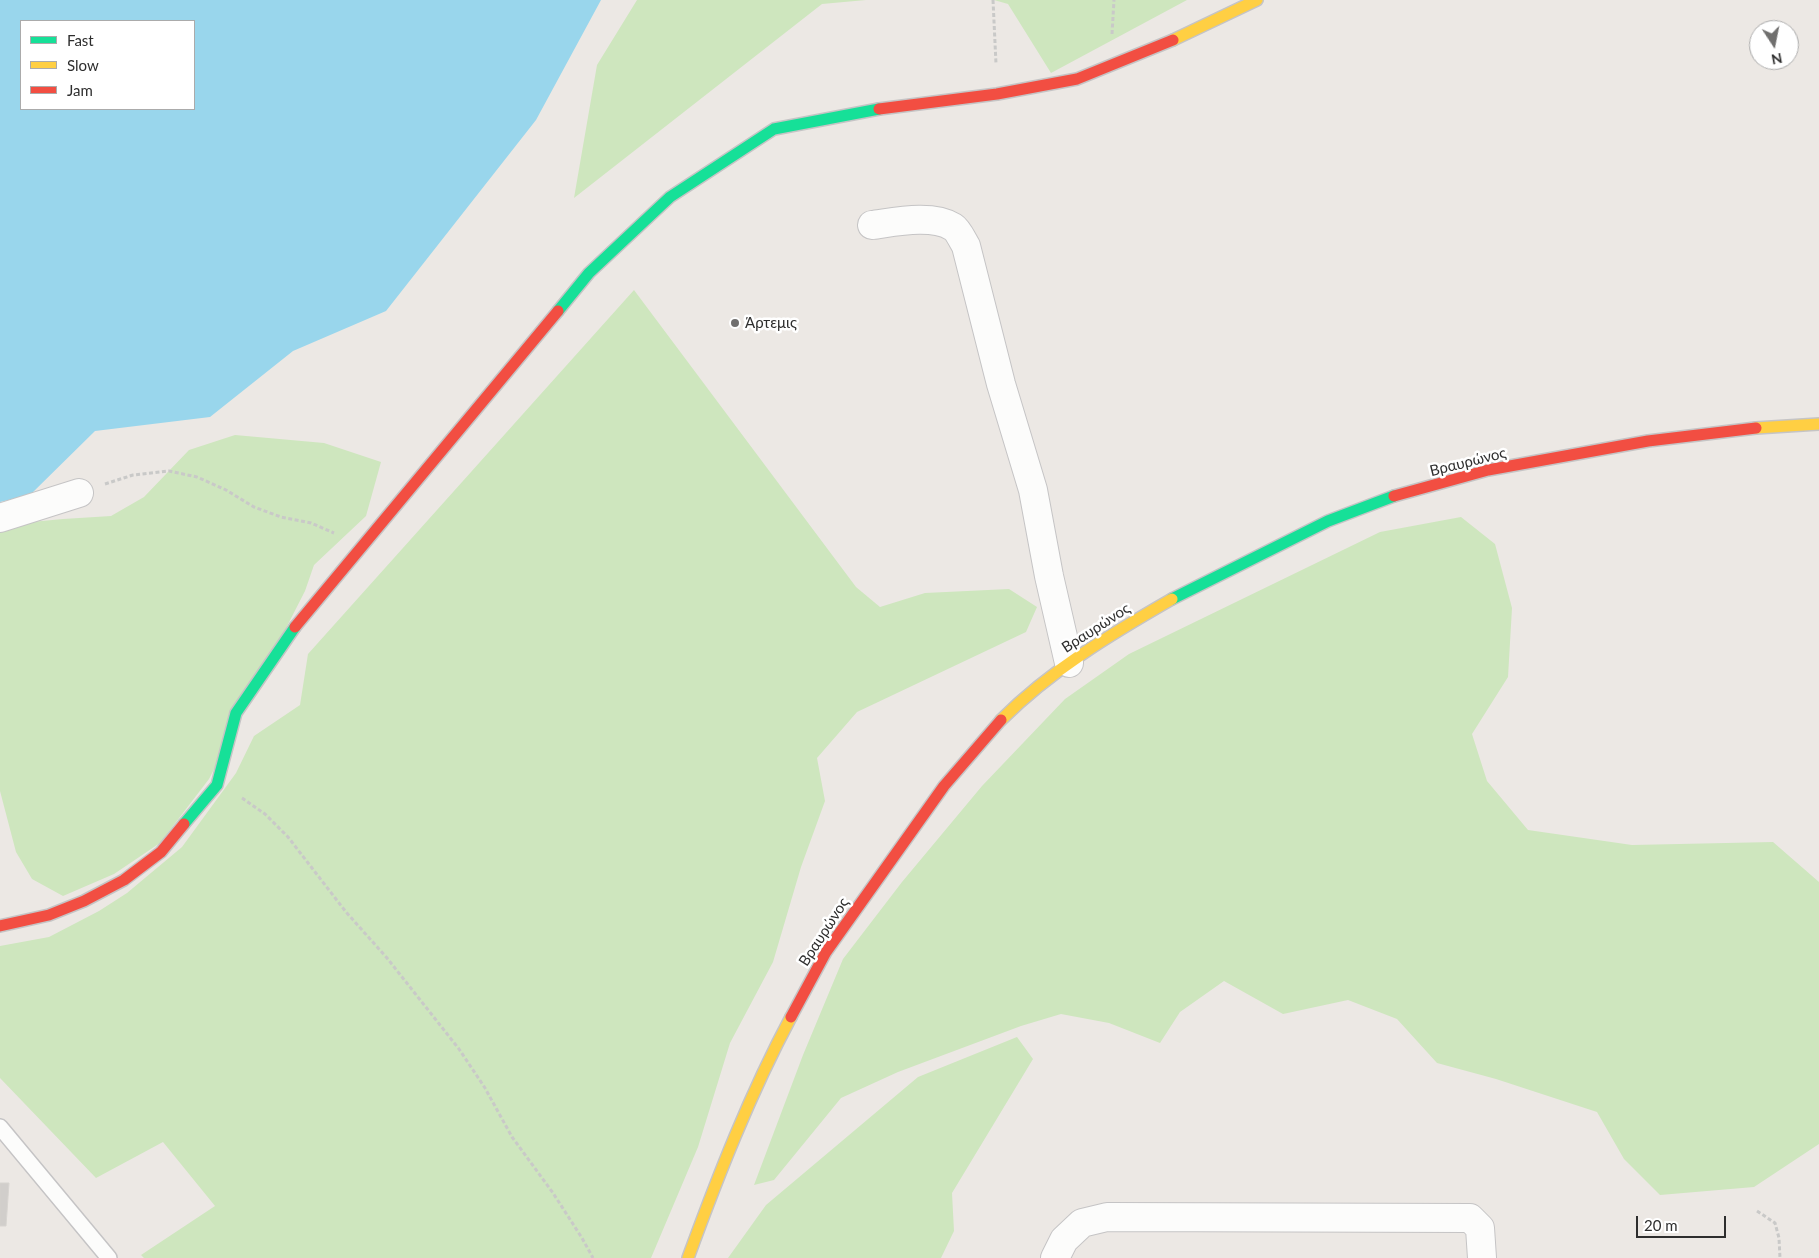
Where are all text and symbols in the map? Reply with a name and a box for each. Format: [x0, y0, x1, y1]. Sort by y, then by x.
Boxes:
legend [20, 20, 195, 110]
north arrow [1749, 20, 1799, 70]
text: Fast [67, 31, 94, 49]
text: N [1770, 50, 1784, 69]
text: Slow [67, 56, 99, 74]
text: Jam [67, 81, 93, 99]
place label: Άρτεμις [745, 314, 797, 332]
marker: Άρτεμις [729, 317, 741, 329]
street label: Βραυρώνος [1428, 444, 1508, 480]
street label: Βραυρώνος [1058, 599, 1134, 657]
street label: Βραυρώνος [795, 894, 853, 970]
scale bar [1639, 1206, 1729, 1238]
text: 20 m [1644, 1216, 1678, 1234]

